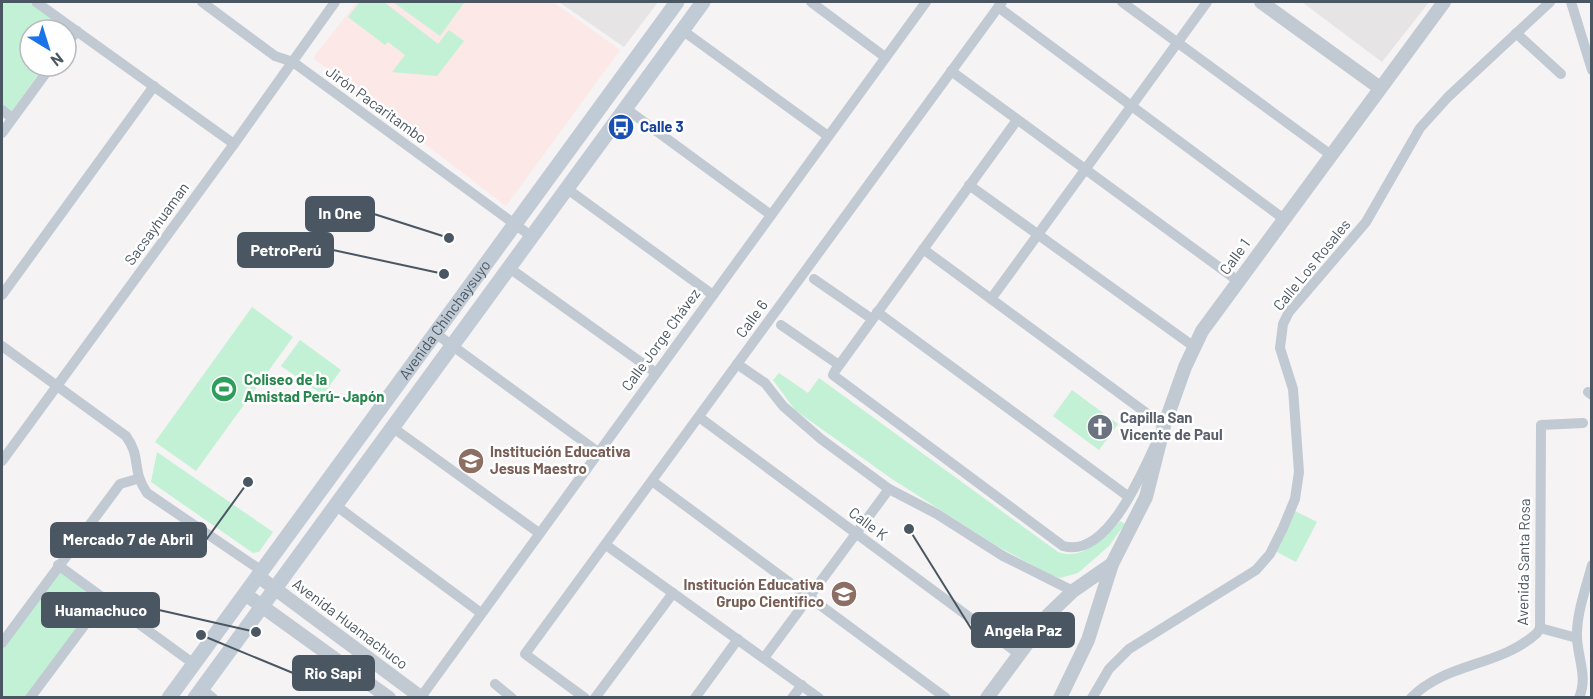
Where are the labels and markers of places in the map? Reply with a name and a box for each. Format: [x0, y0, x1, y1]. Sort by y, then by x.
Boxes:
bus stop icon: Calle 3 [606, 112, 636, 142]
place label: Calle 3 [640, 117, 684, 135]
callout: In One [306, 197, 374, 231]
callout: PetroPerú [238, 233, 333, 267]
place label: Coliseo de la Amistad Perú- Japón [244, 370, 384, 405]
sports icon: Coliseo de la Amistad Perú- Japón [209, 374, 239, 404]
place label: Capilla San Vicente de Paul [1120, 408, 1223, 443]
church icon: Capilla San Vicente de Paul [1085, 412, 1115, 442]
place label: Institución Educativa Jesus Maestro [490, 442, 631, 477]
school or university icon: Institución Educativa Jesus Maestro [456, 446, 486, 476]
callout: Mercado 7 de Abril [51, 523, 206, 557]
place label: Institución Educativa Grupo Cientifico [684, 575, 824, 610]
school or university icon: Institución Educativa Grupo Cientifico [829, 579, 859, 609]
callout: Huamachuco [42, 593, 159, 627]
callout: Angela Paz [972, 613, 1074, 647]
callout: Rio Sapi [293, 656, 374, 690]

